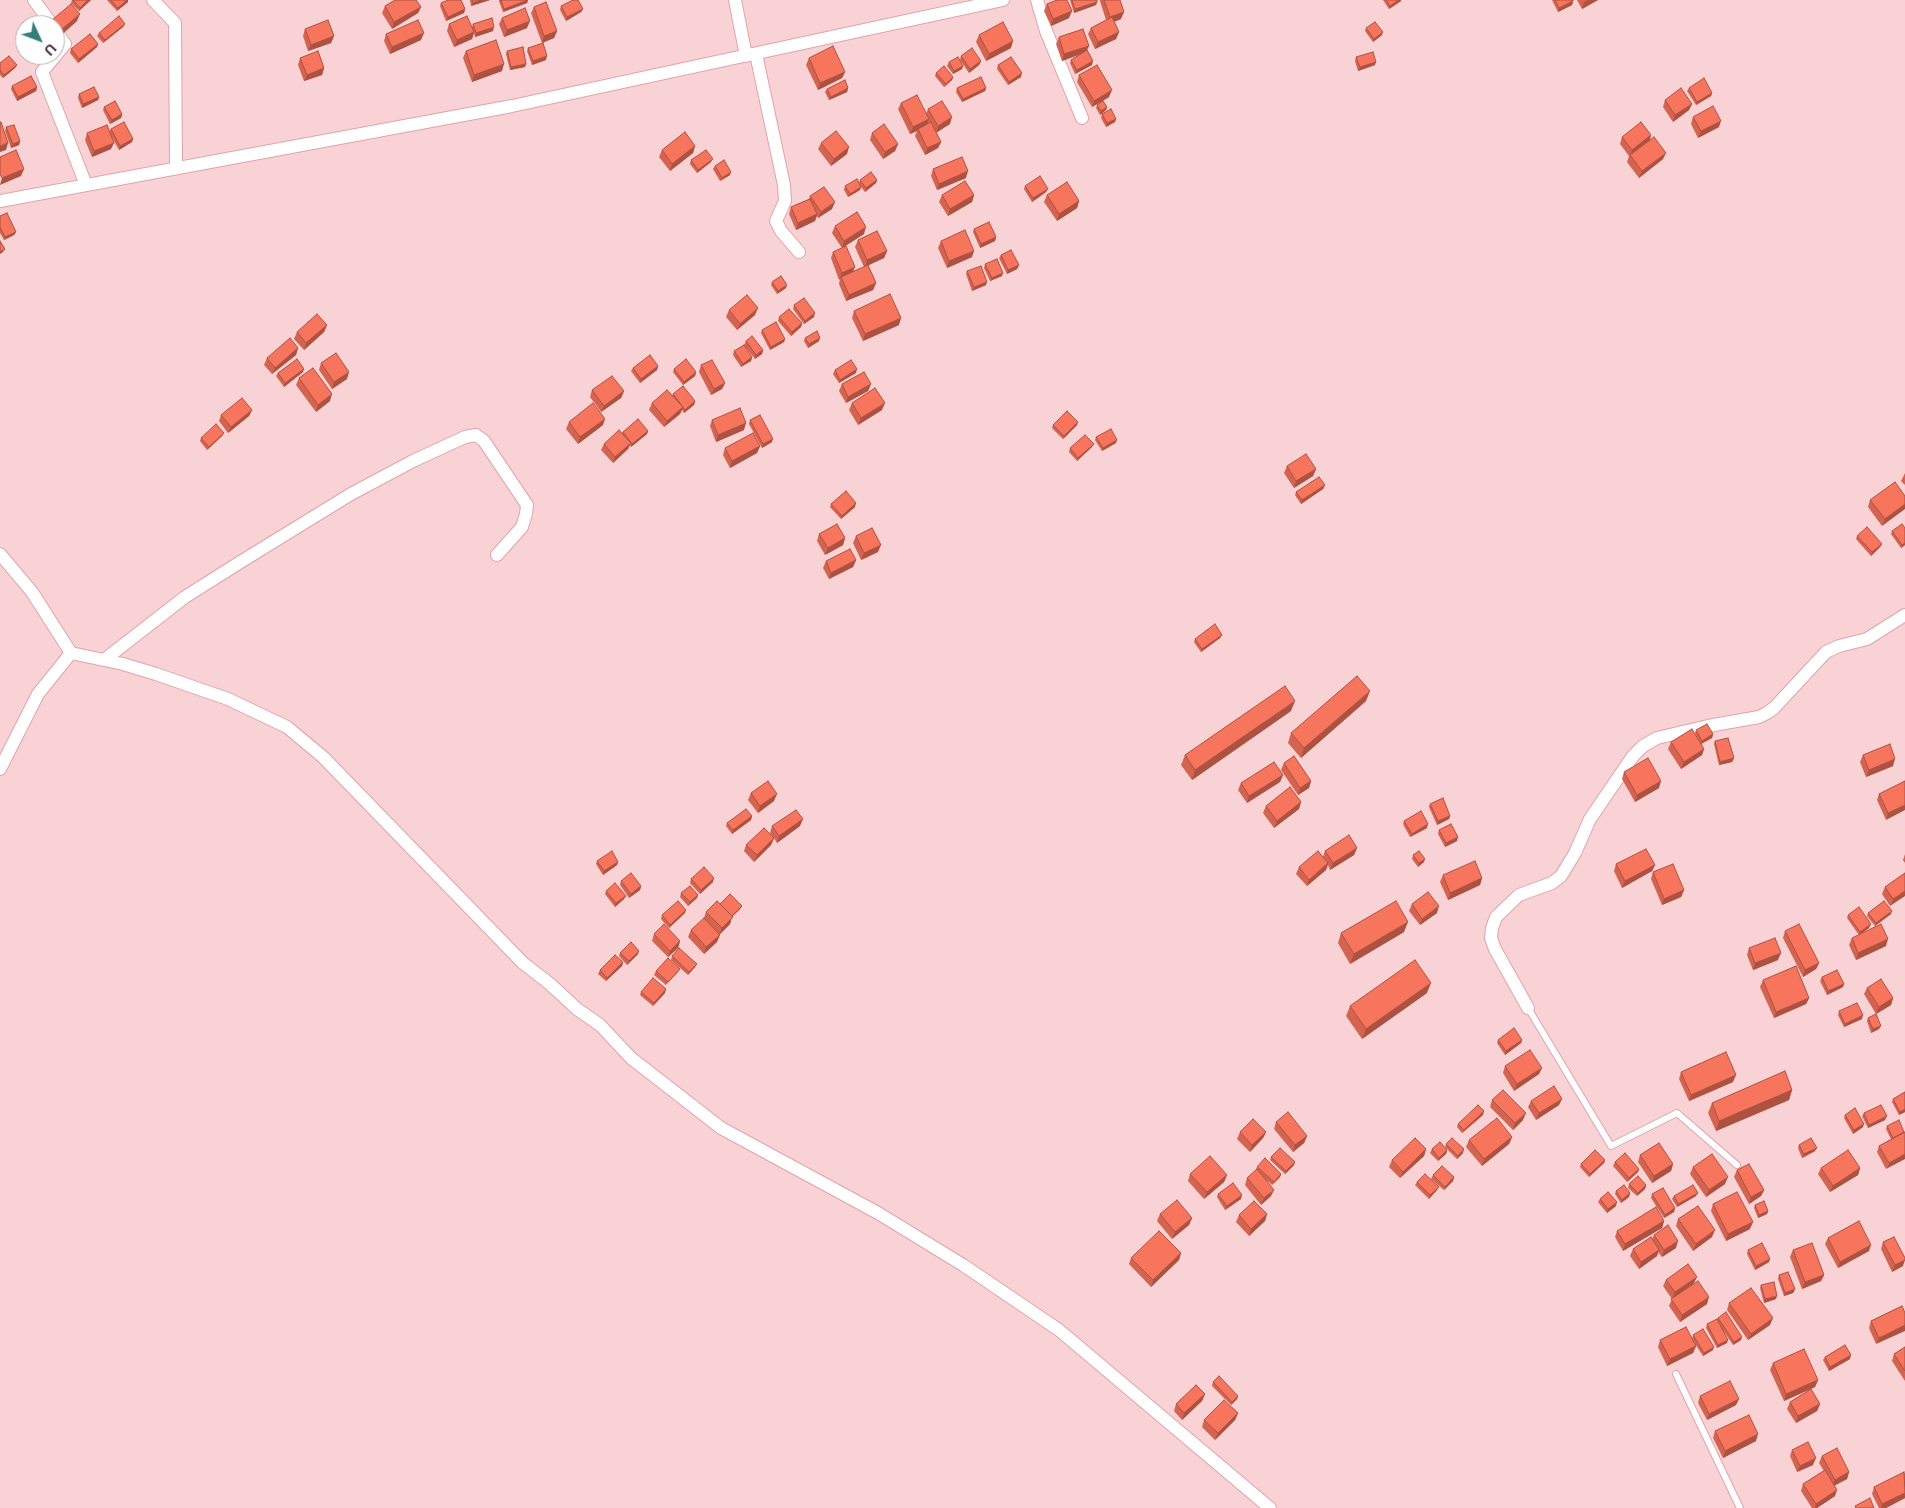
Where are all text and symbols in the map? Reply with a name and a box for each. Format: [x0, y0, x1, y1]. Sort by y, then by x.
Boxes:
north arrow [15, 15, 65, 65]
text: U [41, 40, 60, 59]

